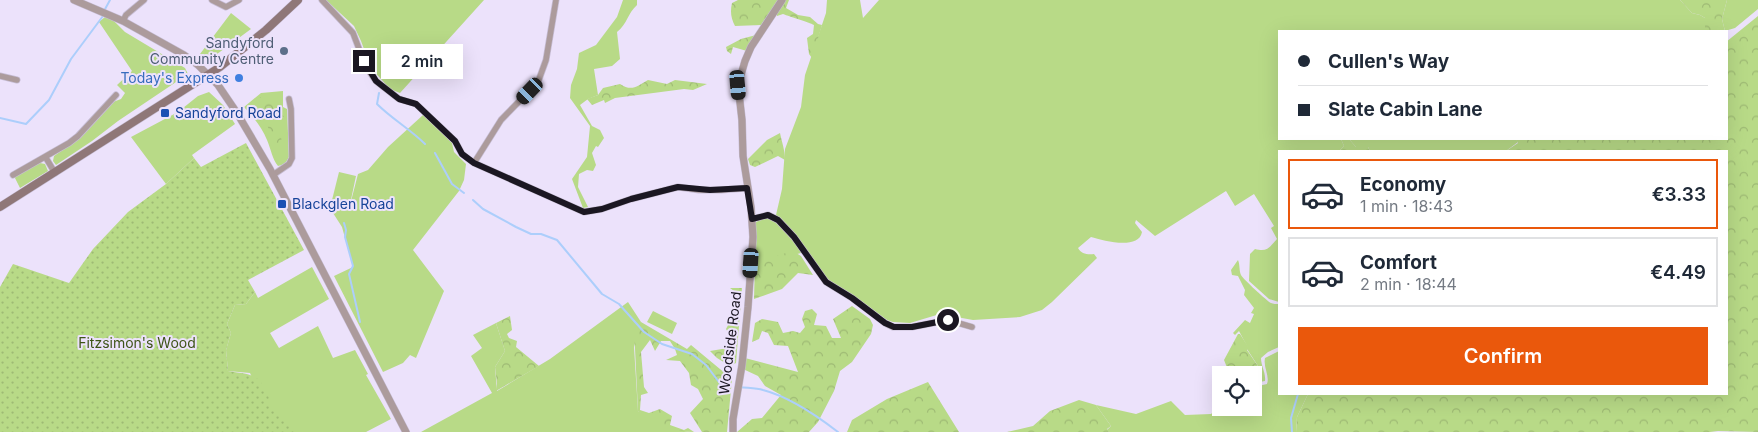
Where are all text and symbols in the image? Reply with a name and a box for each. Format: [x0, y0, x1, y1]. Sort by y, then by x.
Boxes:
place label: Sandyford Community Centre [150, 34, 274, 67]
callout: 2 min [382, 44, 464, 78]
marker: Sandyford Community Centre [278, 45, 290, 57]
route end [353, 50, 375, 72]
text: Cullen's Way [1328, 50, 1449, 73]
text: 2 min [401, 51, 443, 71]
place label: Today's Express [120, 69, 229, 86]
car [729, 69, 746, 101]
marker: Today's Express [233, 72, 245, 84]
car [514, 75, 545, 107]
text: Slate Cabin Lane [1328, 98, 1483, 121]
place label: Sandyford Road [175, 104, 281, 121]
marker: Sandyford Road [159, 107, 171, 119]
icon: car [1300, 172, 1345, 217]
text: Economy [1360, 173, 1446, 196]
text: €3.33 [1652, 183, 1706, 206]
place label: Blackglen Road [292, 195, 394, 212]
text: 1 min · 18:43 [1360, 196, 1453, 216]
marker: Blackglen Road [276, 198, 288, 210]
car [742, 248, 759, 278]
icon: car [1300, 250, 1345, 295]
text: Comfort [1360, 251, 1437, 274]
text: €4.49 [1650, 261, 1706, 284]
text: 2 min · 18:44 [1360, 274, 1457, 294]
street label: Woodside Road [715, 290, 744, 395]
route start [937, 309, 959, 331]
button: Confirm [1298, 327, 1708, 385]
park label: Fitzsimon's Wood [78, 334, 196, 351]
map controls [1212, 366, 1262, 416]
button: locate [1212, 366, 1262, 416]

